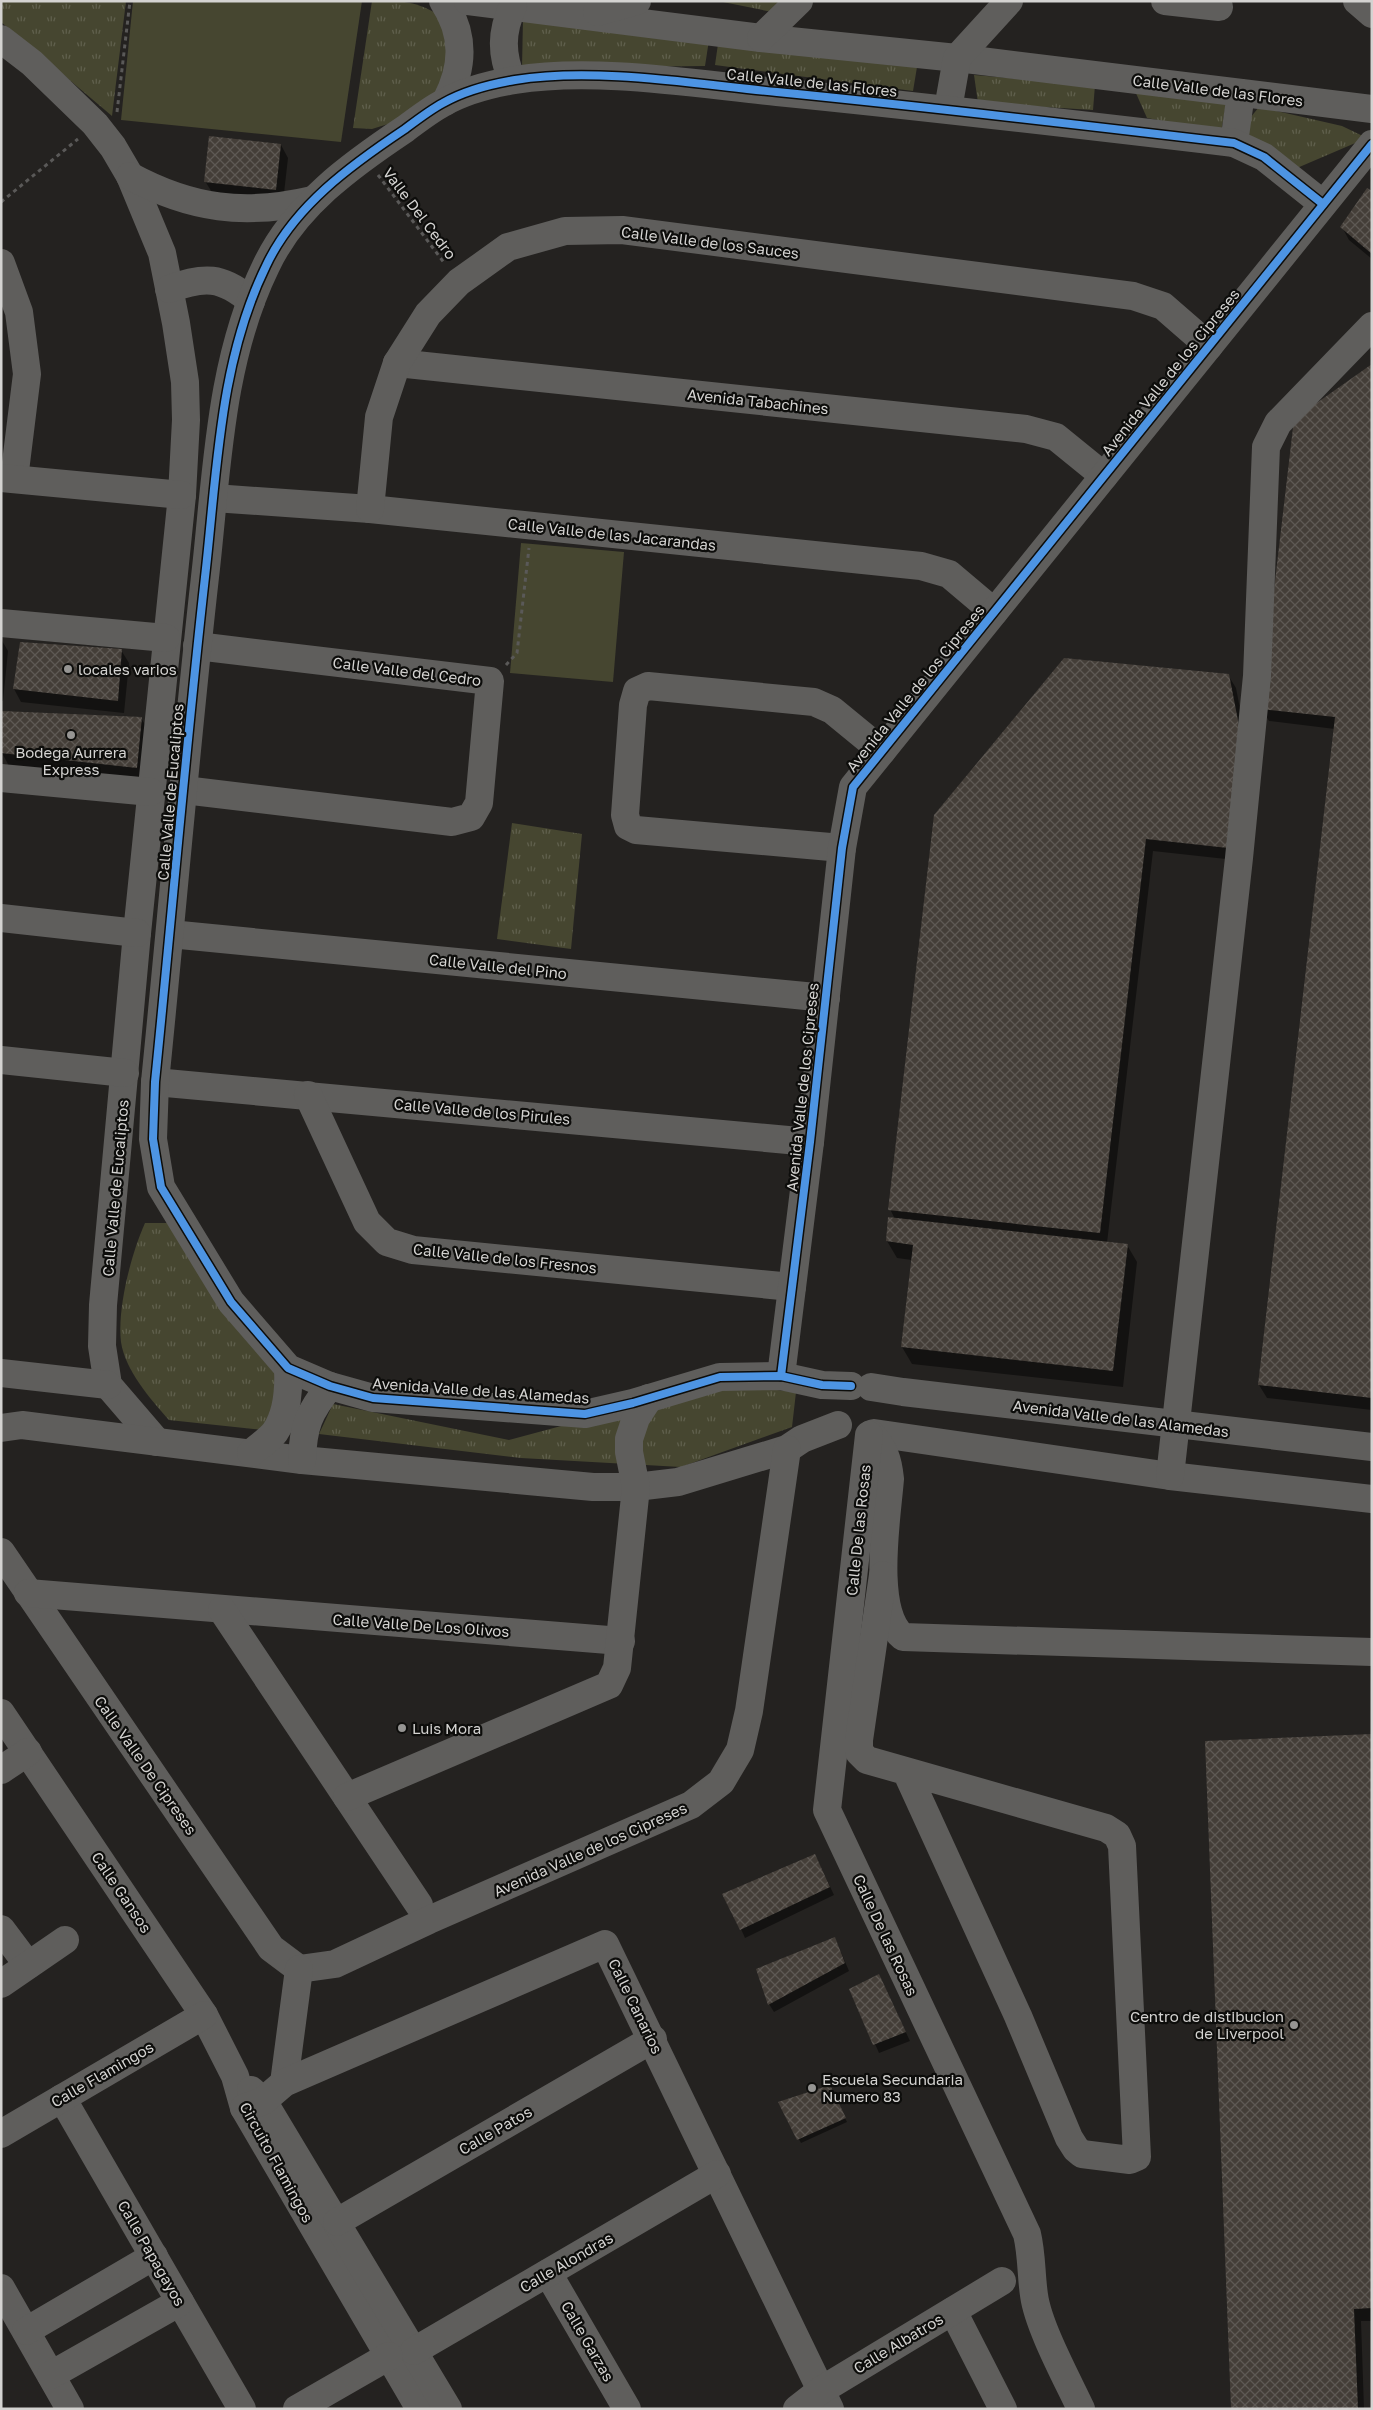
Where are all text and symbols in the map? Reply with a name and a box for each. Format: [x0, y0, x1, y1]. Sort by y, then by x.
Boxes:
street label: Calle Valle de las Flores [726, 64, 898, 100]
street label: Calle Valle de las Flores [1132, 71, 1304, 109]
street label: Valle Del Cedro [380, 164, 460, 262]
street label: Calle Valle de los Sauces [620, 222, 800, 262]
street label: Avenida Valle de los Cipreses [1097, 285, 1243, 459]
street label: Avenida Tabachines [686, 385, 830, 417]
street label: Calle Valle de las Jacarandas [507, 514, 717, 554]
street label: Avenida Valle de los Cipreses [842, 601, 988, 775]
street label: Calle Valle del Cedro [332, 653, 482, 689]
place label: locales varios [78, 660, 177, 678]
marker: locales varios [62, 663, 74, 675]
street label: Calle Valle de Eucaliptos [153, 703, 187, 881]
marker: Bodega Aurrera Express [65, 729, 77, 741]
place label: Bodega Aurrera Express [15, 743, 127, 778]
street label: Calle Valle del Pino [428, 950, 568, 982]
street label: Avenida Valle de los Cipreses [782, 982, 822, 1192]
street label: Calle Valle de los Pirules [393, 1094, 571, 1128]
street label: Calle Valle de Eucaliptos [98, 1099, 132, 1277]
street label: Calle Valle de los Fresnos [412, 1239, 598, 1277]
street label: Avenida Valle de las Alamedas [372, 1373, 590, 1407]
street label: Avenida Valle de las Alamedas [1012, 1396, 1230, 1440]
street label: Calle De las Rosas [842, 1463, 874, 1597]
street label: Calle Valle De Los Olivos [332, 1610, 510, 1640]
street label: Calle Valle De Cipreses [91, 1692, 201, 1838]
place label: Luis Mora [412, 1719, 481, 1737]
marker: Luis Mora [396, 1722, 408, 1734]
street label: Avenida Valle de los Cipreses [491, 1798, 689, 1900]
street label: Calle Gansos [88, 1848, 156, 1936]
street label: Calle De las Rosas [850, 1871, 922, 1999]
street label: Calle Canarios [605, 1955, 667, 2057]
place label: Centro de distibucion de Liverpool [1130, 2007, 1284, 2042]
marker: Centro de distibucion de Liverpool [1288, 2019, 1300, 2031]
street label: Calle Flamingos [47, 2037, 157, 2111]
place label: Escuela Secundaria Numero 83 [822, 2070, 963, 2105]
marker: Escuela Secundaria Numero 83 [806, 2082, 818, 2094]
street label: Circuito Flamingos [236, 2099, 318, 2225]
street label: Calle Patos [455, 2102, 535, 2158]
street label: Calle Papagayos [114, 2197, 190, 2309]
street label: Calle Alondras [516, 2228, 616, 2296]
street label: Calle Garzas [558, 2298, 618, 2384]
street label: Calle Albatros [850, 2309, 946, 2377]

